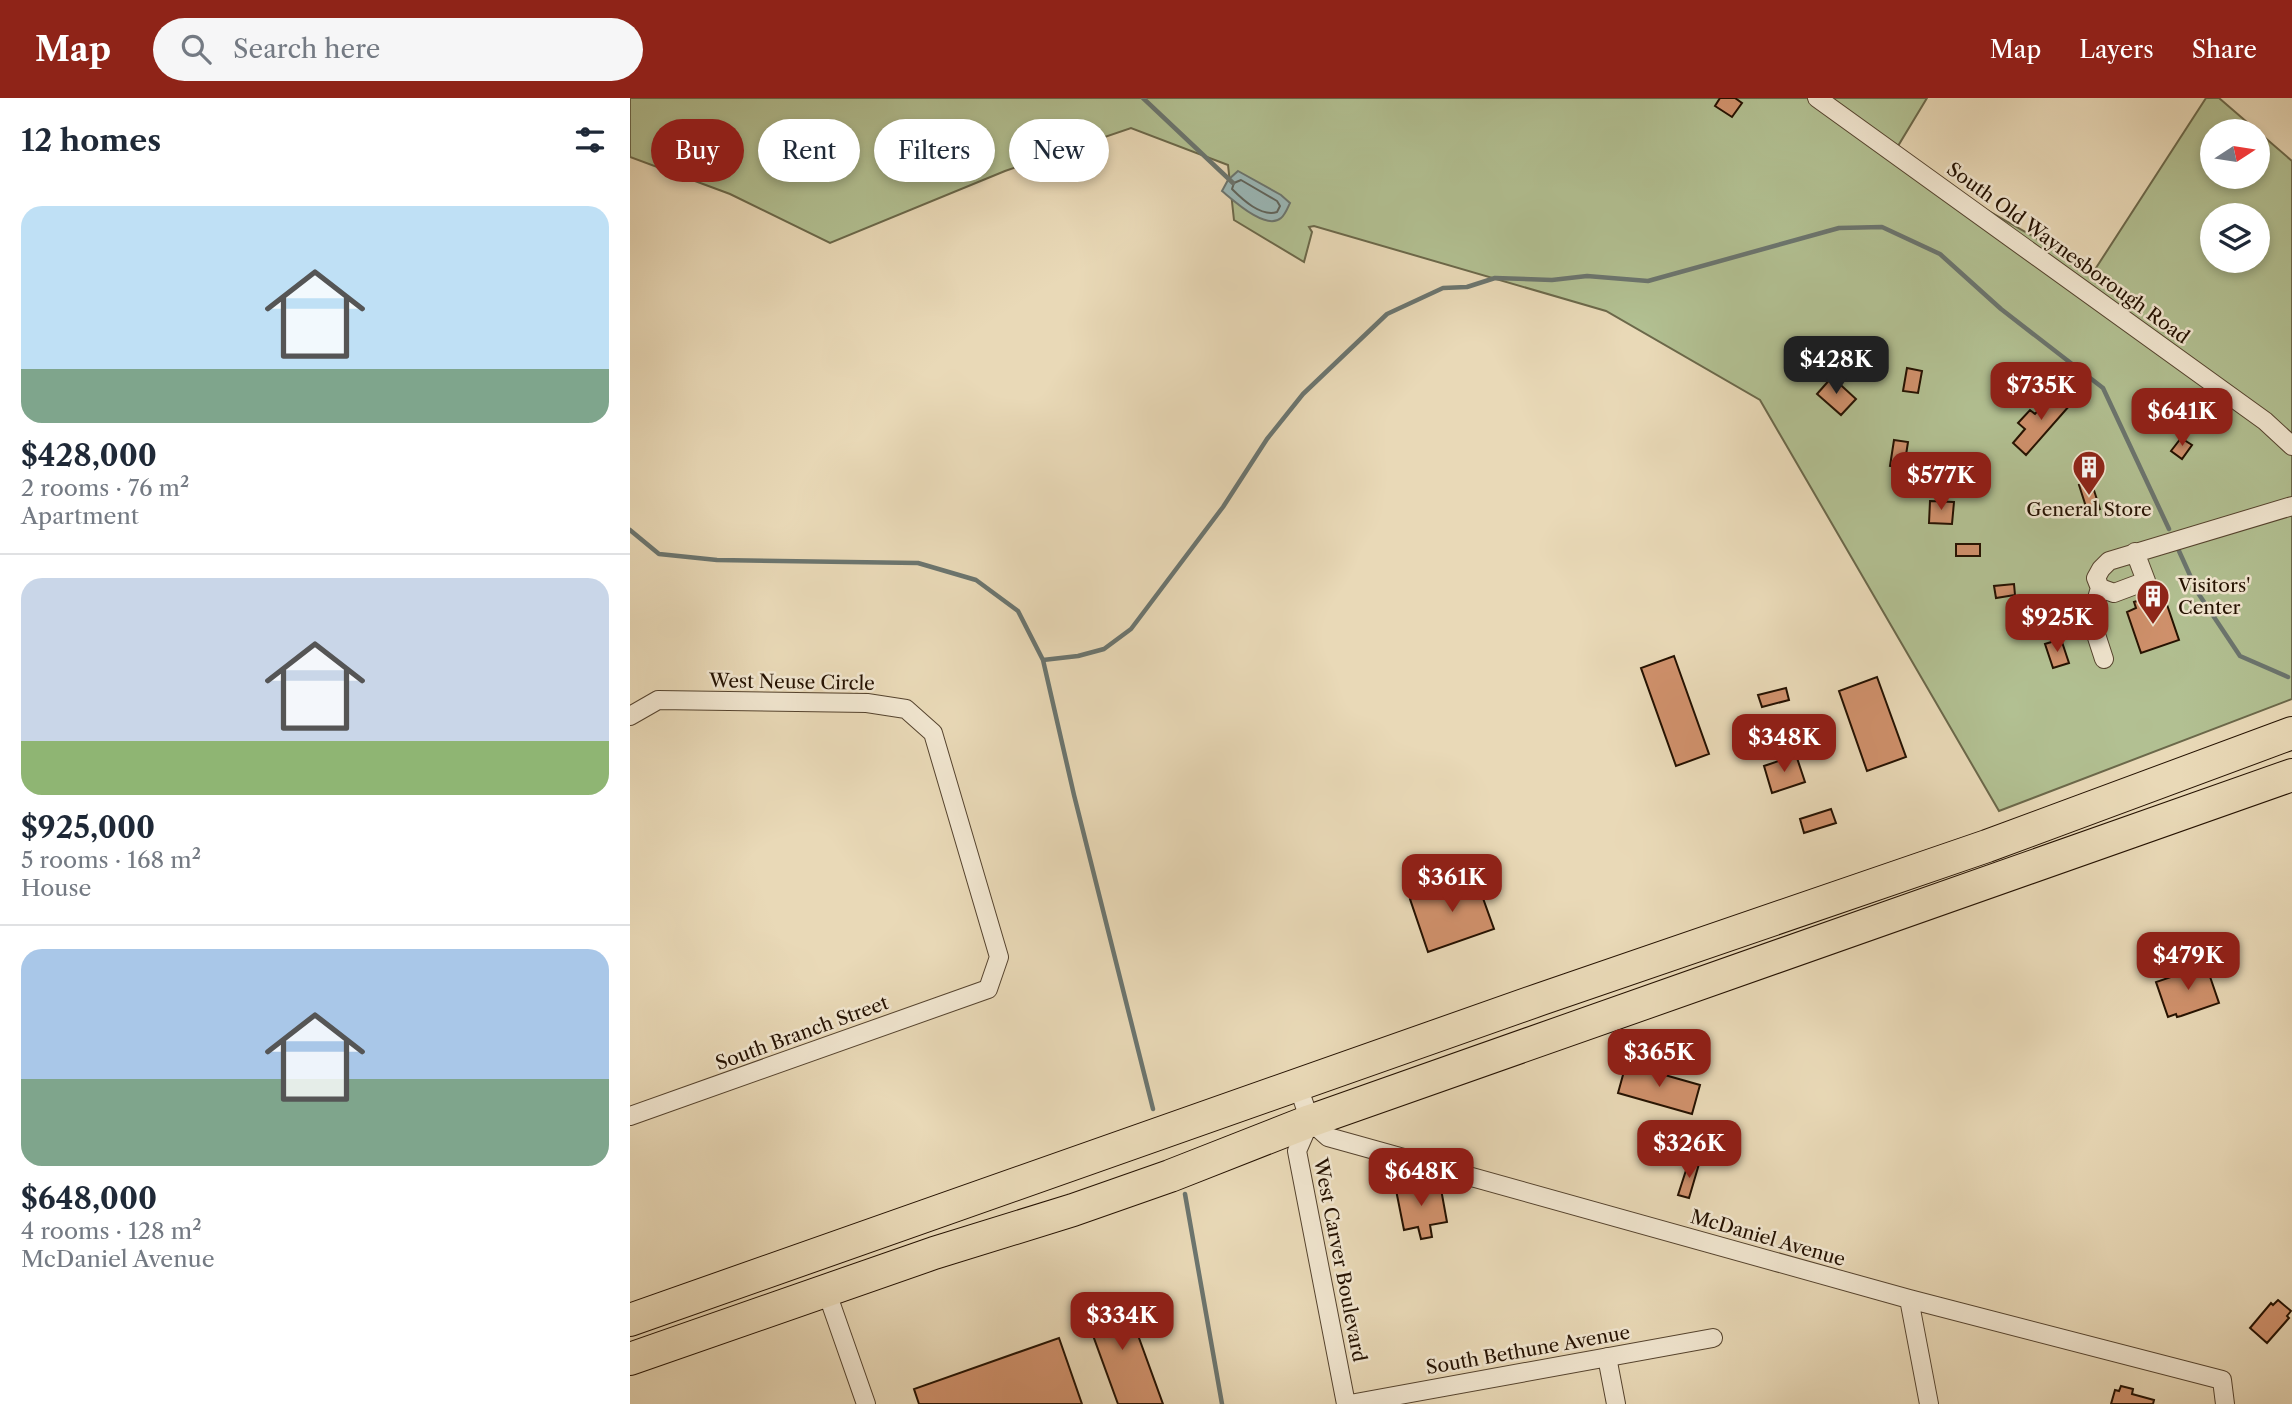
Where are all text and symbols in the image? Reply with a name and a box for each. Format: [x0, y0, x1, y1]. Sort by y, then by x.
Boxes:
search box [153, 18, 643, 81]
text: Map [35, 29, 111, 70]
icon: search [177, 30, 215, 68]
text: Search here [233, 33, 380, 65]
text: Map [1990, 35, 2041, 64]
text: Layers [2079, 35, 2154, 64]
text: Share [2192, 35, 2257, 64]
chip: Buy [651, 119, 744, 182]
chip: Rent [758, 119, 860, 182]
chip: Filters [874, 119, 995, 182]
chip: New [1009, 119, 1109, 182]
north arrow [2200, 119, 2270, 189]
map controls [2200, 119, 2270, 273]
icon: filters [571, 121, 609, 159]
text: 12 homes [21, 122, 161, 159]
street label: South Old Waynesborough Road [1942, 157, 2194, 349]
button: layers [2200, 203, 2270, 273]
icon: home [252, 251, 378, 377]
pin: $428K [1787, 336, 1885, 396]
text: $428K [1800, 345, 1872, 373]
pin: $735K [1992, 362, 2090, 422]
text: $735K [2007, 371, 2075, 399]
pin: $641K [2133, 388, 2231, 448]
text: $641K [2148, 397, 2216, 425]
text: $428,000 [21, 437, 157, 474]
building icon: General Store [2070, 448, 2108, 497]
pin: $577K [1892, 452, 1990, 512]
text: $577K [1907, 461, 1975, 489]
text: 2 rooms · 76 m² [21, 474, 189, 502]
place label: General Store [2026, 498, 2152, 521]
text: Apartment [21, 502, 139, 530]
place label: Visitors' Center [2177, 574, 2250, 619]
building icon: Visitors' Center [2134, 577, 2172, 626]
pin: $925K [2008, 594, 2106, 654]
text: $925K [2021, 603, 2093, 631]
icon: home [252, 623, 378, 749]
street label: West Neuse Circle [708, 669, 875, 695]
pin: $348K [1735, 714, 1833, 774]
text: $348K [1748, 723, 1820, 751]
text: $925,000 [21, 809, 155, 846]
text: 5 rooms · 168 m² [21, 846, 201, 874]
pin: $361K [1403, 854, 1501, 914]
text: $361K [1418, 863, 1486, 891]
text: House [21, 874, 91, 902]
pin: $479K [2139, 932, 2237, 992]
text: $479K [2153, 941, 2223, 969]
street label: South Branch Street [712, 991, 892, 1075]
icon: home [252, 994, 378, 1120]
pin: $365K [1610, 1030, 1708, 1089]
text: $365K [1624, 1038, 1694, 1066]
pin: $326K [1640, 1121, 1738, 1180]
text: $326K [1653, 1129, 1725, 1157]
pin: $648K [1372, 1148, 1470, 1208]
street label: West Carver Boulevard [1309, 1155, 1371, 1364]
text: $648K [1385, 1157, 1457, 1185]
text: $648,000 [21, 1180, 157, 1217]
street label: McDaniel Avenue [1688, 1205, 1848, 1271]
text: 4 rooms · 128 m² [21, 1217, 202, 1245]
text: McDaniel Avenue [21, 1245, 215, 1273]
pin: $334K [1073, 1292, 1171, 1352]
text: $334K [1087, 1301, 1157, 1329]
street label: South Bethune Avenue [1424, 1321, 1632, 1379]

